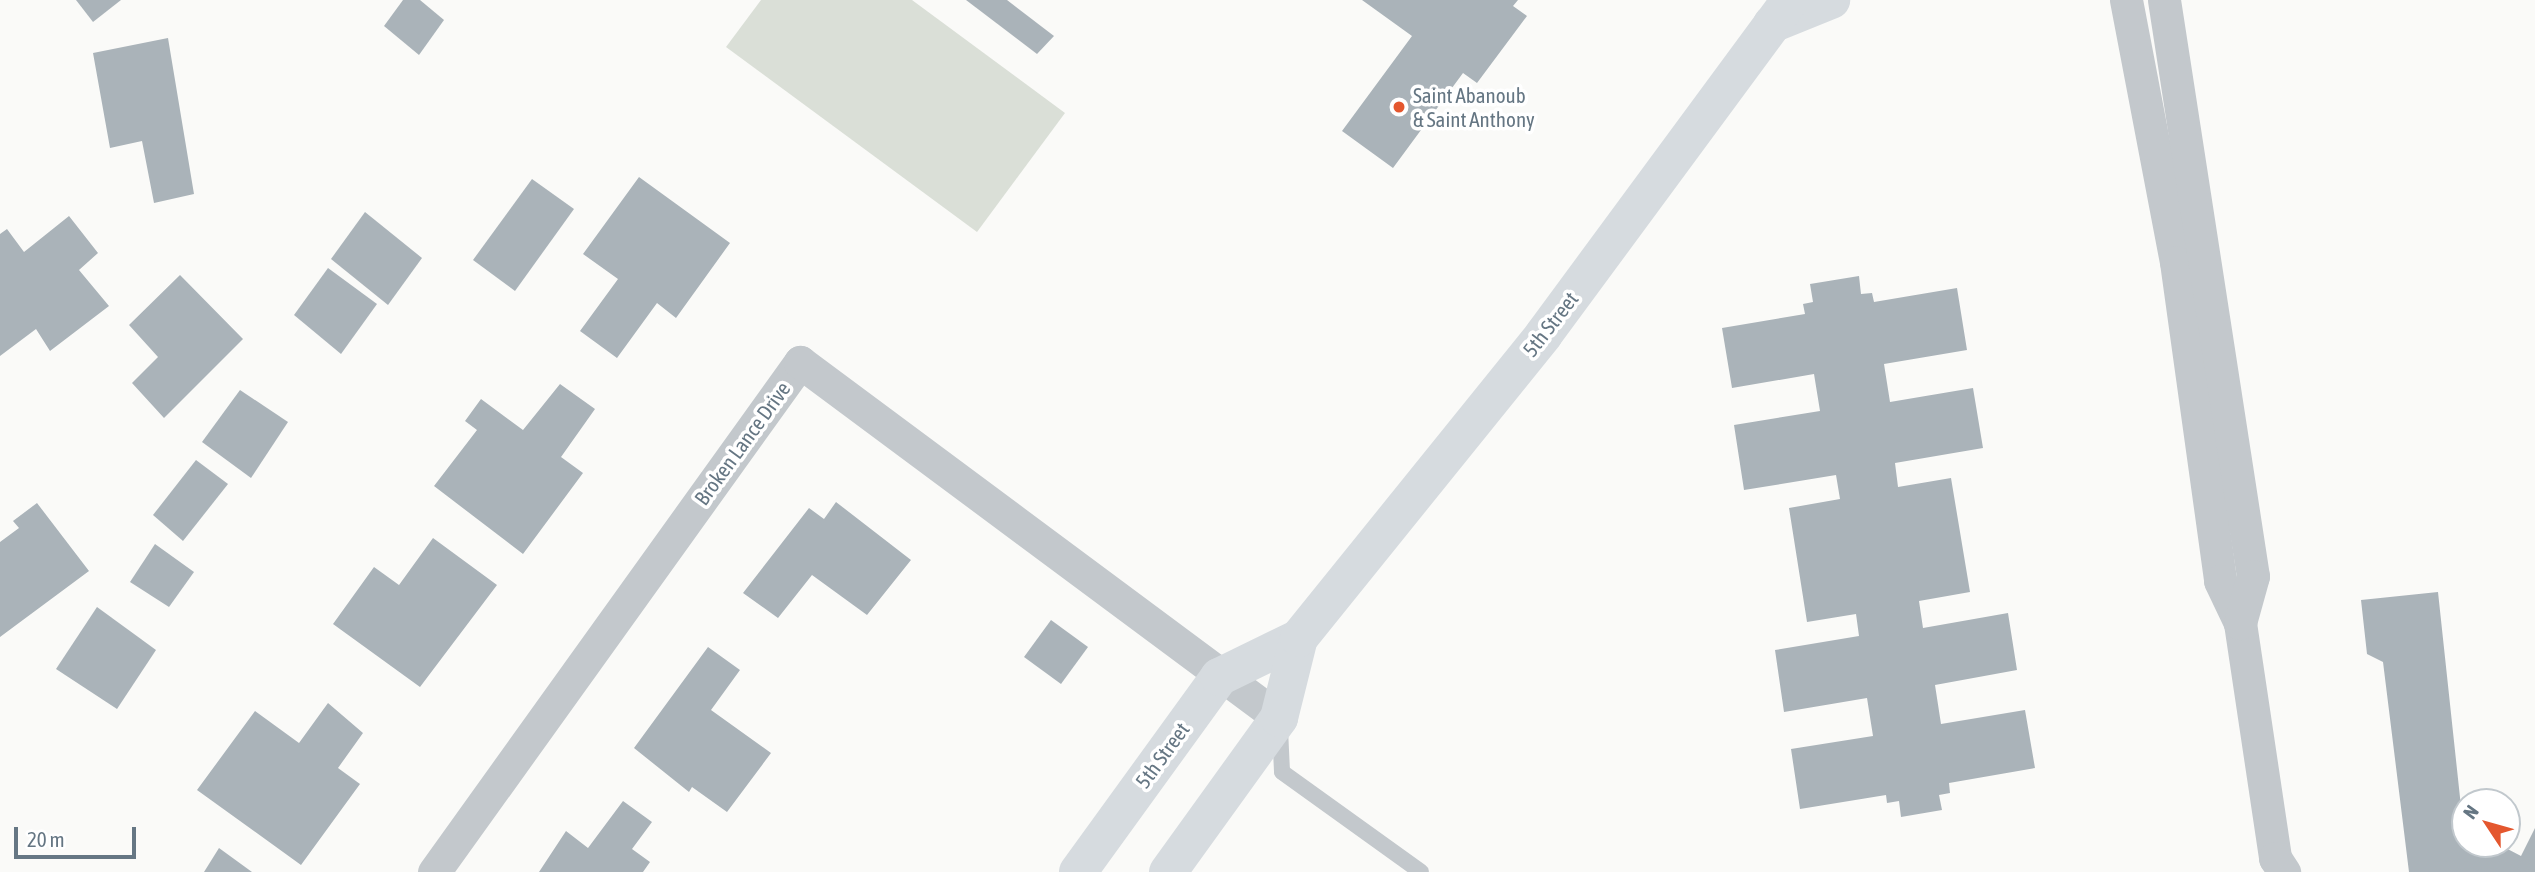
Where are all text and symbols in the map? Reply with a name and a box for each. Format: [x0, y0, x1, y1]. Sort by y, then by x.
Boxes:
place label: Saint Abanoub & Saint Anthony [1413, 82, 1535, 132]
marker: Saint Abanoub & Saint Anthony [1391, 99, 1407, 115]
street label: 5th Street [1517, 287, 1583, 361]
street label: Broken Lance Drive [689, 376, 795, 510]
street label: 5th Street [1130, 717, 1194, 793]
north arrow [2451, 788, 2521, 858]
text: N [2458, 801, 2483, 823]
scale bar [18, 812, 140, 856]
text: 20 m [27, 827, 65, 851]

